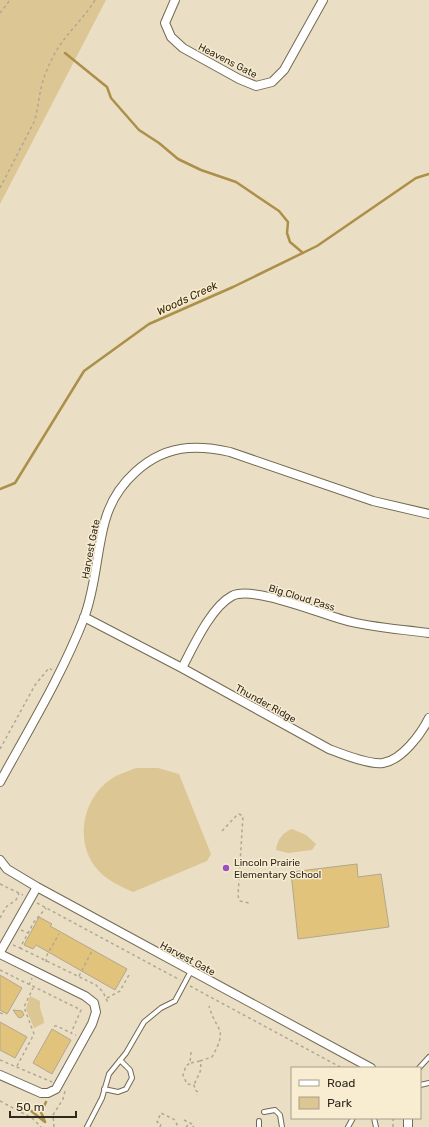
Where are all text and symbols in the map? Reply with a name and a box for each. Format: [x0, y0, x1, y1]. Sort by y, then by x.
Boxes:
street label: Heavens Gate [196, 41, 259, 81]
water label: Woods Creek [155, 279, 220, 318]
street label: Harvest Gate [79, 518, 103, 580]
street label: Big Cloud Pass [267, 582, 336, 614]
street label: Thunder Ridge [233, 682, 298, 726]
place label: Lincoln Prairie Elementary School [234, 857, 321, 881]
marker: Lincoln Prairie Elementary School [221, 863, 231, 873]
street label: Harvest Gate [158, 939, 217, 979]
legend [291, 1067, 421, 1119]
text: Road [327, 1076, 355, 1090]
scale bar [10, 1093, 76, 1119]
text: Park [327, 1096, 353, 1110]
text: 50 m [16, 1100, 44, 1114]

